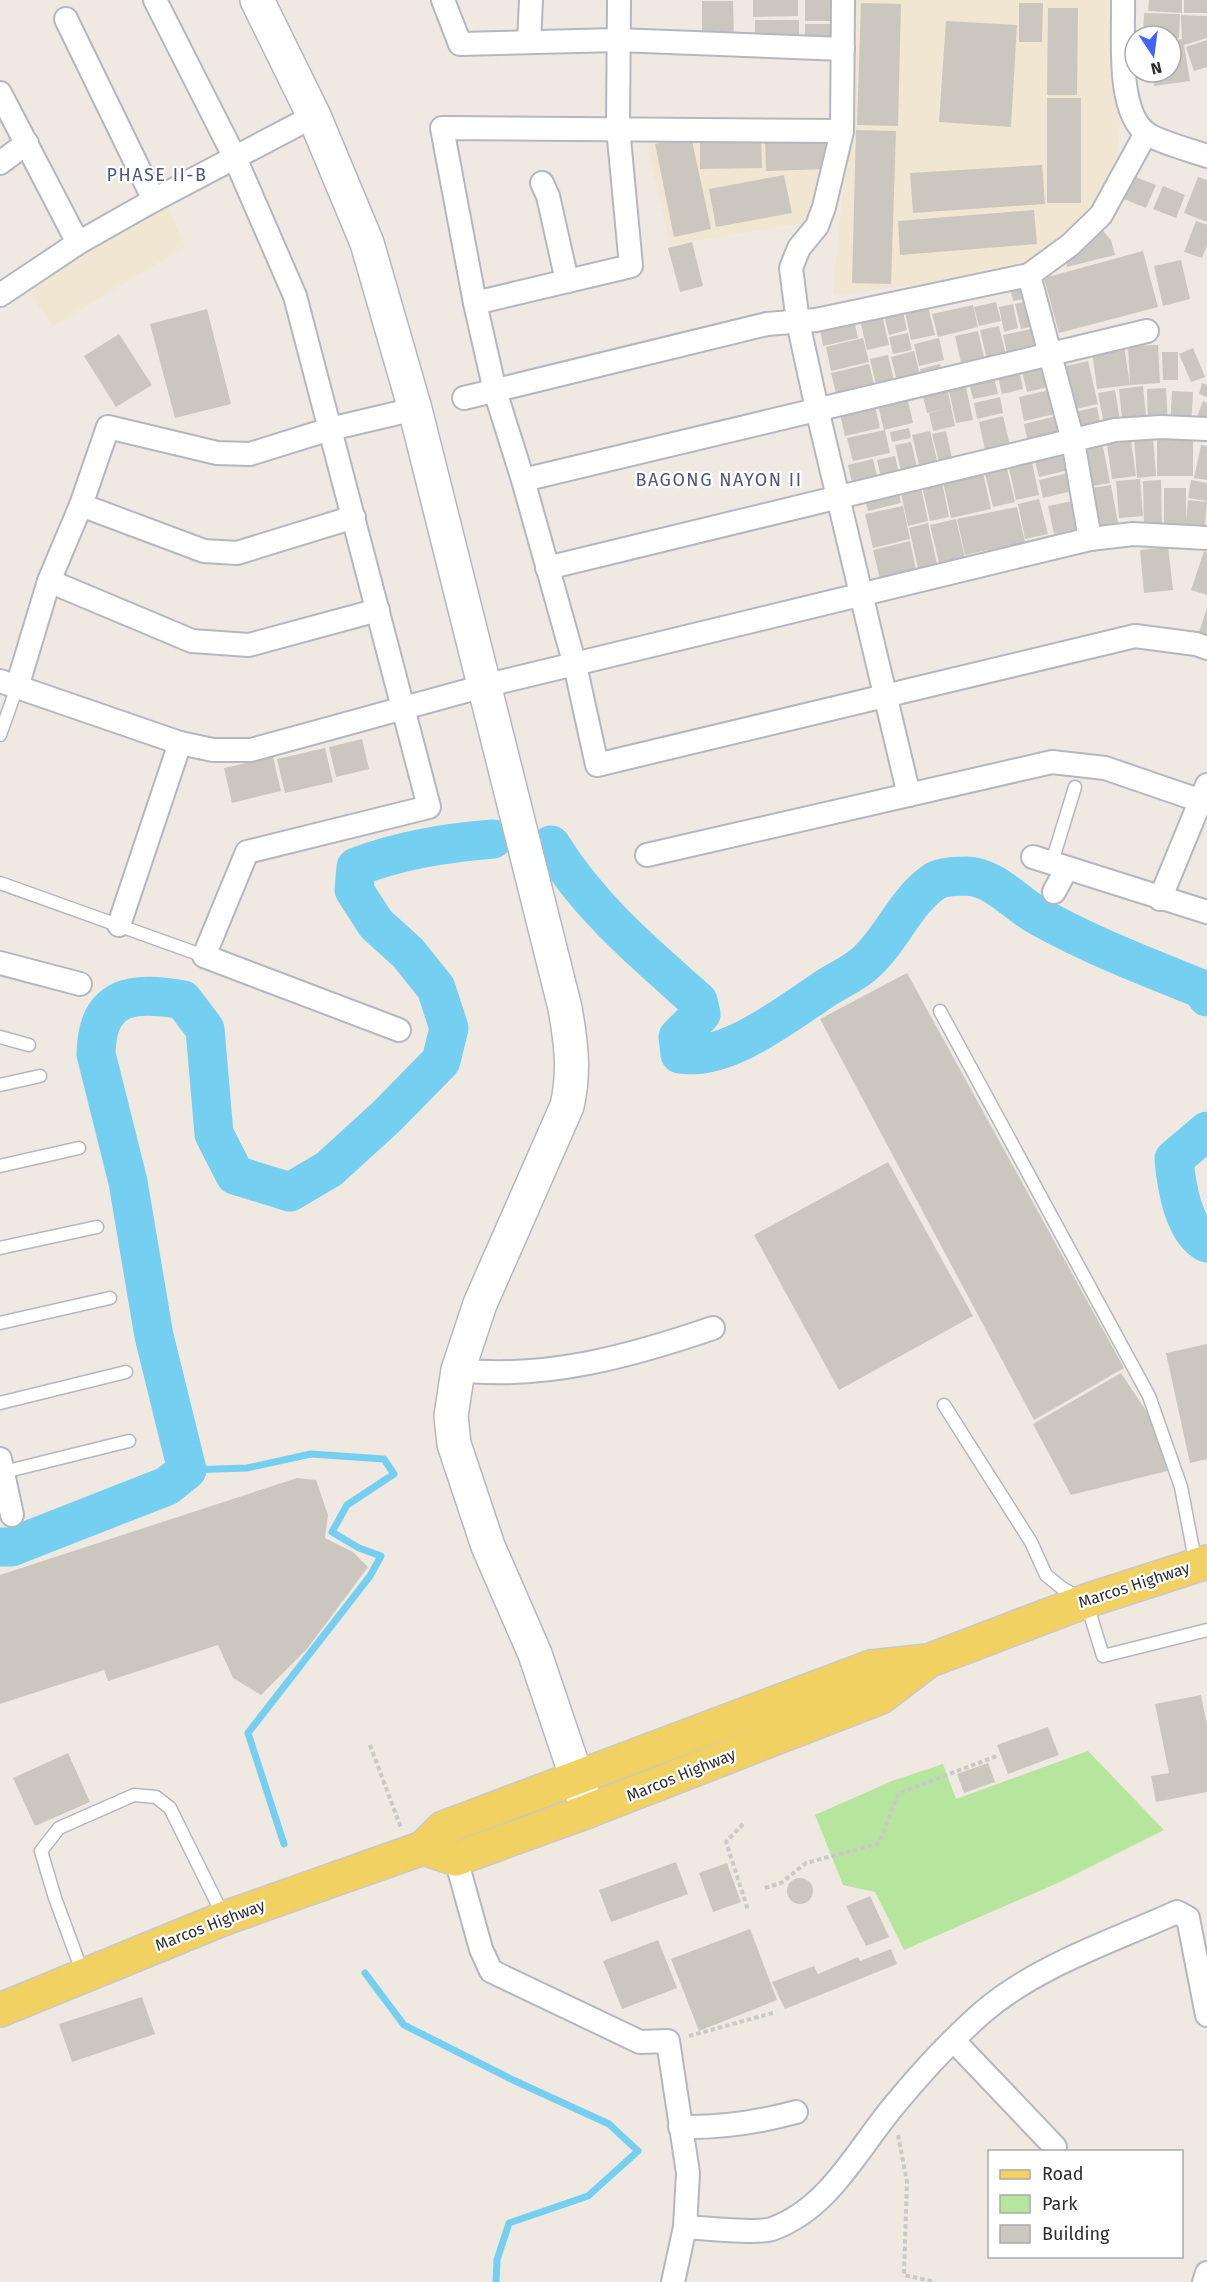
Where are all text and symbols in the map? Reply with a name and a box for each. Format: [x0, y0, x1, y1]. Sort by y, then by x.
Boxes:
north arrow [1123, 24, 1183, 84]
text: N [1149, 58, 1164, 79]
district label: PHASE II-B [106, 164, 208, 186]
district label: BAGONG NAYON II [636, 469, 802, 491]
street label: Marcos Highway [1076, 1558, 1192, 1612]
street label: Marcos Highway [624, 1744, 738, 1806]
street label: Marcos Highway [152, 1895, 268, 1955]
legend [988, 2150, 1183, 2258]
text: Road [1042, 2163, 1084, 2185]
text: Park [1042, 2193, 1078, 2215]
text: Building [1042, 2223, 1110, 2245]

